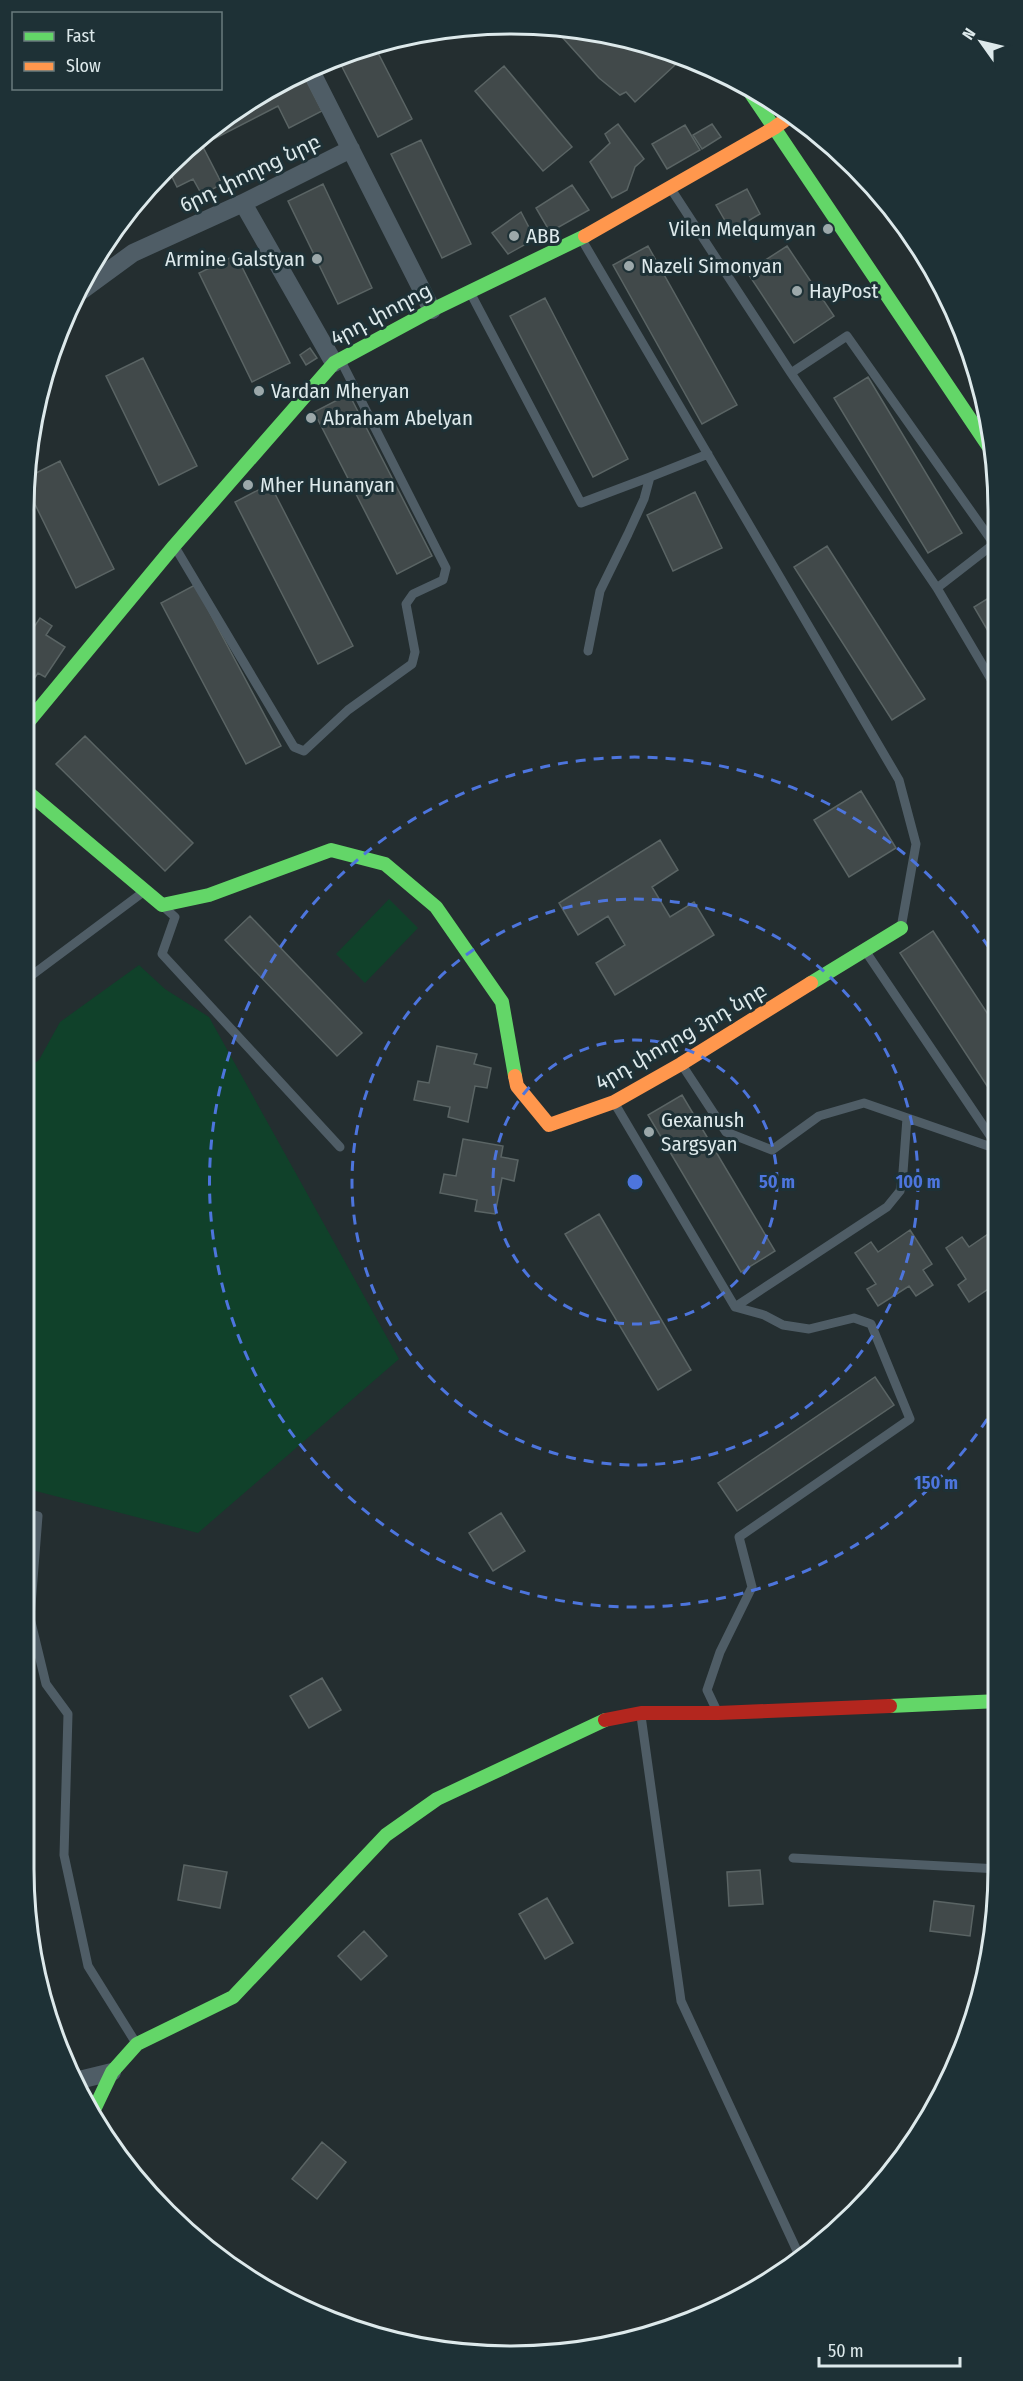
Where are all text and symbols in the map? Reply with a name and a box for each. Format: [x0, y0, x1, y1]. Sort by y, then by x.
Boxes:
legend [12, 12, 222, 90]
north arrow [951, 12, 1011, 72]
text: Fast [66, 25, 95, 47]
text: N [958, 25, 980, 43]
text: Slow [66, 55, 101, 77]
street label: 6րդ փողոց նրբ [175, 128, 325, 218]
place label: Vilen Melqumyan [669, 216, 816, 242]
marker: Vilen Melqumyan [821, 222, 835, 236]
place label: ABB [526, 223, 560, 249]
marker: ABB [507, 229, 521, 243]
place label: Armine Galstyan [165, 246, 305, 272]
marker: Armine Galstyan [310, 252, 324, 266]
place label: Nazeli Simonyan [641, 253, 783, 279]
marker: Nazeli Simonyan [622, 259, 636, 273]
street label: 4րդ փողոց [326, 277, 436, 351]
place label: HayPost [809, 278, 878, 304]
marker: HayPost [790, 284, 804, 298]
place label: Vardan Mheryan [271, 378, 410, 404]
marker: Vardan Mheryan [252, 384, 266, 398]
place label: Abraham Abelyan [323, 405, 473, 431]
marker: Abraham Abelyan [304, 411, 318, 425]
place label: Mher Hunanyan [260, 472, 395, 498]
marker: Mher Hunanyan [241, 478, 255, 492]
street label: 4րդ փողոց 3րդ նրբ [591, 976, 771, 1096]
place label: Gexanush Sargsyan [661, 1107, 744, 1157]
marker: Gexanush Sargsyan [642, 1125, 656, 1139]
text: 50 m [759, 1171, 795, 1193]
text: 100 m [896, 1171, 940, 1193]
centre of rings [625, 1172, 645, 1192]
text: 150 m [914, 1472, 958, 1494]
scale bar [819, 2330, 960, 2368]
text: 50 m [828, 2340, 864, 2362]

